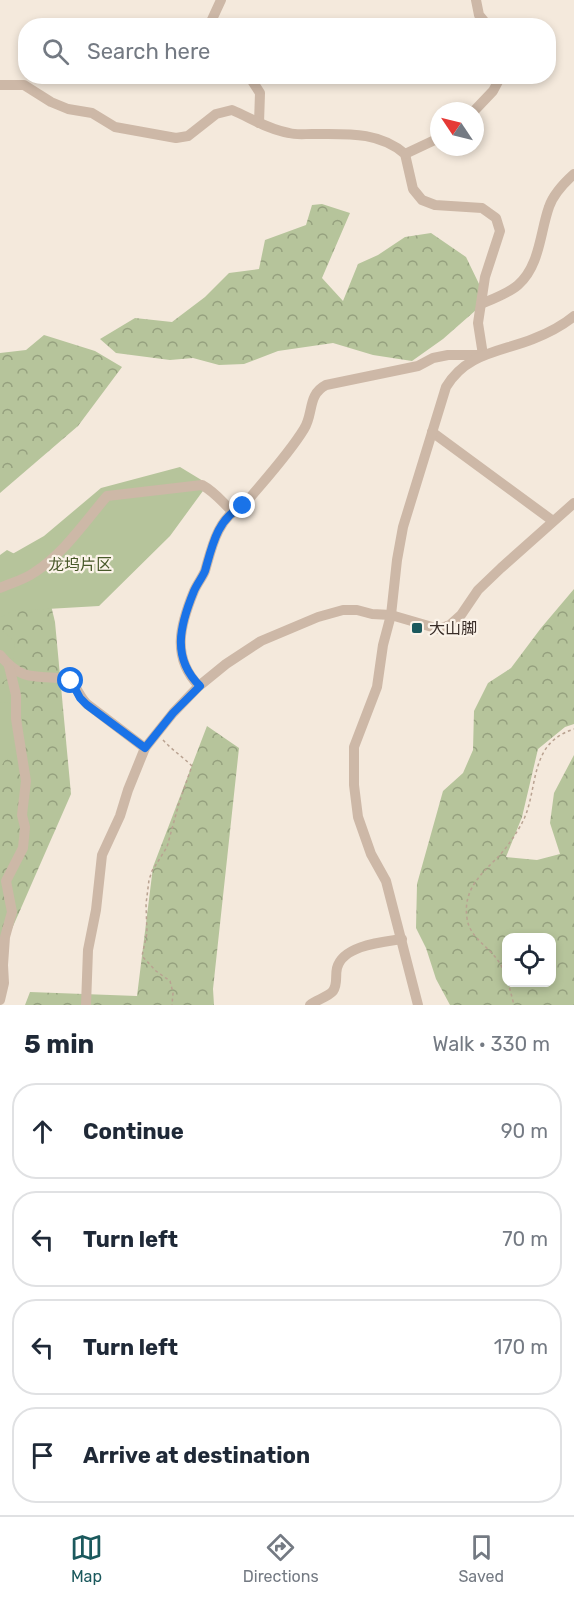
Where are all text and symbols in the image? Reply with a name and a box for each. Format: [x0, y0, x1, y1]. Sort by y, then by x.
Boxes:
search box [18, 18, 556, 84]
icon: search [39, 35, 72, 68]
text: Search here [87, 38, 210, 65]
north arrow [430, 102, 484, 156]
route end [229, 492, 255, 518]
park label: 龙坞片区 [48, 555, 112, 574]
place label: 大山脚 [429, 619, 477, 638]
marker: 大山脚 [410, 621, 424, 635]
route start [57, 667, 83, 693]
map controls [502, 933, 556, 987]
button: locate [502, 933, 556, 987]
text: 5 min [24, 1029, 94, 1060]
text: Walk · 330 m [433, 1032, 550, 1056]
icon: ahead [26, 1115, 59, 1148]
text: Continue [83, 1118, 184, 1145]
text: 90 m [501, 1119, 548, 1143]
icon: left [26, 1223, 59, 1256]
text: Turn left [83, 1226, 178, 1253]
text: 70 m [502, 1227, 548, 1251]
icon: left [26, 1331, 59, 1364]
text: Turn left [83, 1334, 178, 1361]
text: 170 m [494, 1335, 548, 1359]
icon: arrive [26, 1439, 59, 1472]
text: Arrive at destination [83, 1442, 310, 1469]
tab: Map [70, 1531, 103, 1586]
tab: Directions [243, 1531, 319, 1586]
tab: Saved [458, 1531, 504, 1586]

